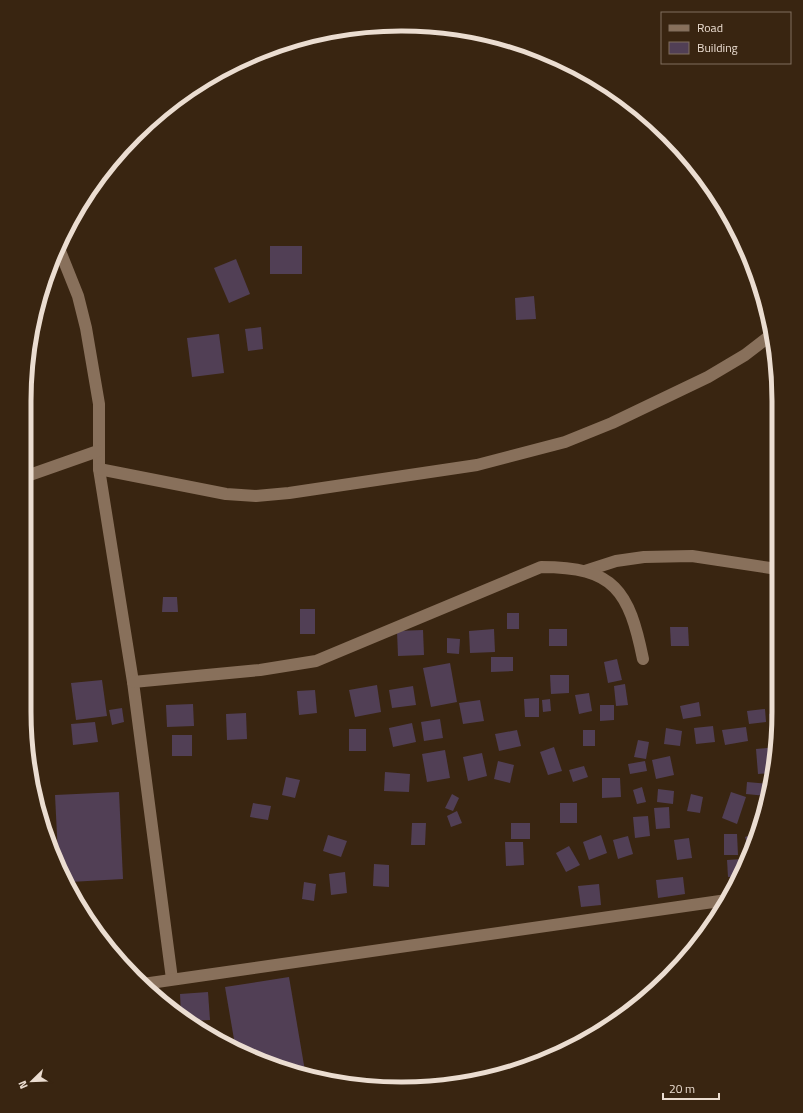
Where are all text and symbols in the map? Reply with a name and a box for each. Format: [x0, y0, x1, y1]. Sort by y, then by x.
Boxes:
legend [661, 12, 791, 64]
text: Road [697, 18, 723, 37]
text: Building [697, 38, 738, 57]
north arrow [12, 1061, 52, 1101]
scale bar [663, 1075, 719, 1101]
text: N [14, 1078, 32, 1092]
text: 20 m [669, 1079, 695, 1098]

